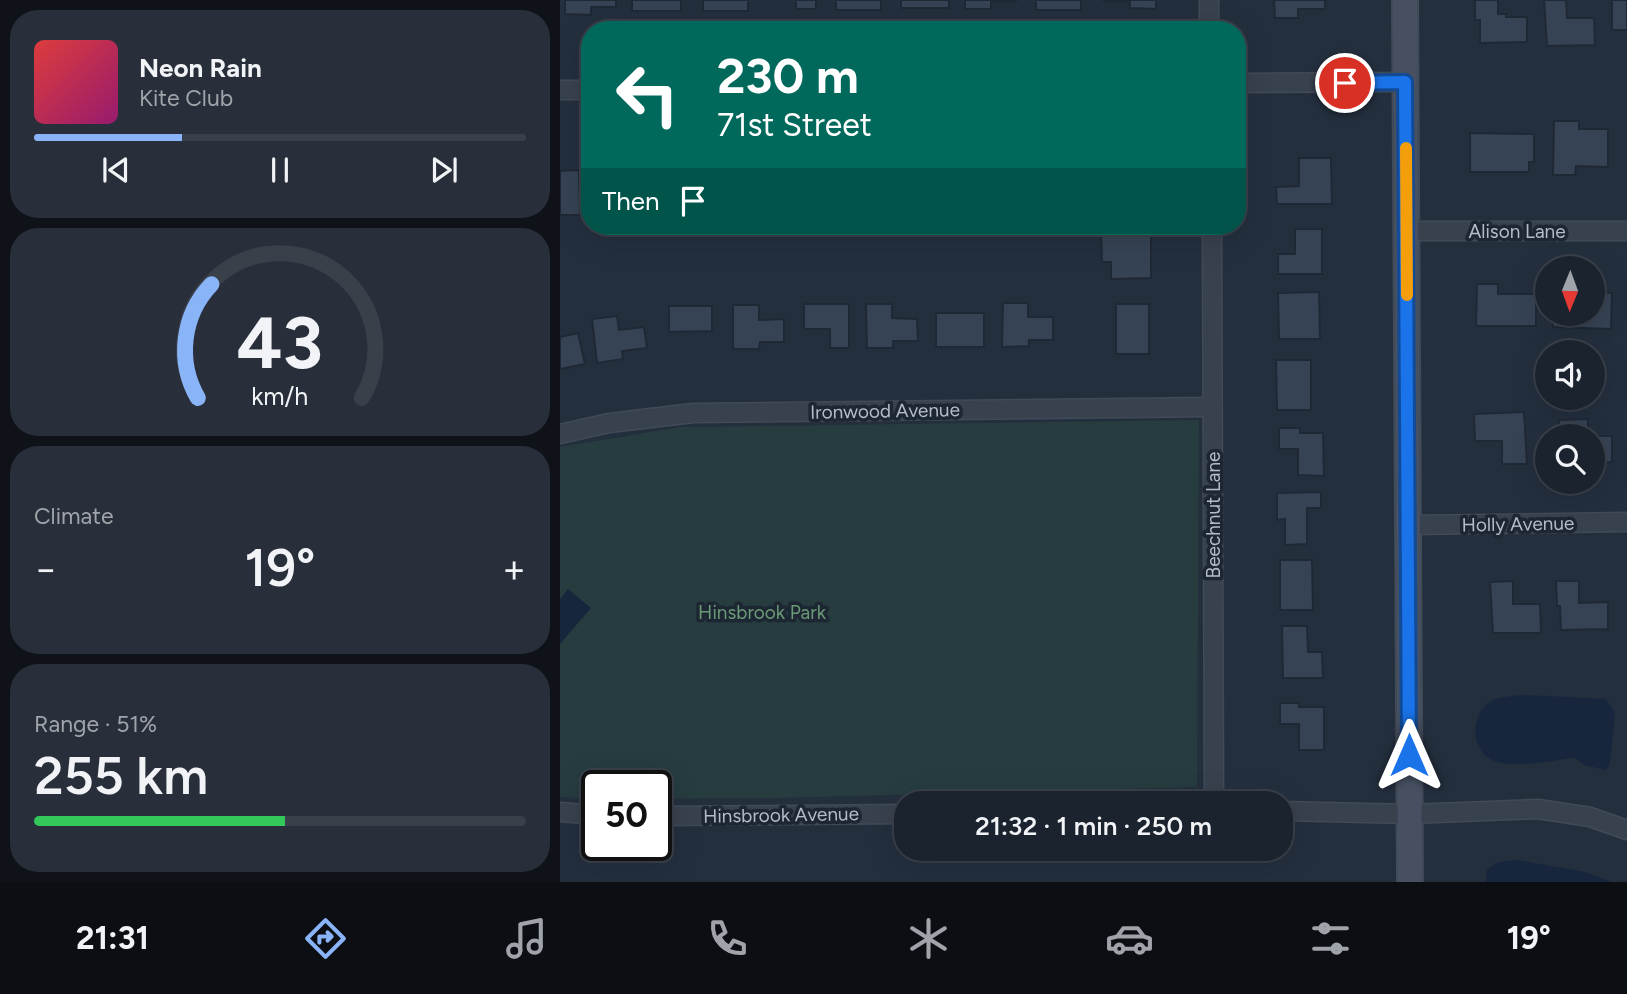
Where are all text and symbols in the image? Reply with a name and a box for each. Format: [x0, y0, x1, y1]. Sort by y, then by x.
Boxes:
text: 230 m [717, 46, 859, 105]
icon: left [602, 49, 693, 140]
text: Neon Rain [139, 52, 262, 84]
pin [1315, 53, 1375, 113]
icon: arrive [1326, 64, 1364, 102]
text: Kite Club [139, 84, 233, 112]
text: 71st Street [717, 106, 872, 144]
icon: previous [97, 151, 135, 189]
icon: pause [261, 151, 299, 189]
icon: next [425, 151, 463, 189]
icon: arrive [674, 182, 712, 220]
text: Then [602, 185, 660, 217]
street label: Alison Lane [1468, 220, 1566, 243]
north arrow [1535, 256, 1605, 326]
map controls [1535, 256, 1605, 494]
text: 43 [237, 299, 323, 386]
button: sound [1535, 340, 1605, 410]
text: km/h [251, 381, 309, 411]
street label: Ironwood Avenue [810, 398, 960, 424]
button: search [1535, 424, 1605, 494]
street label: Beechnut Lane [1202, 452, 1225, 578]
text: Climate [34, 502, 113, 530]
street label: Holly Avenue [1462, 512, 1574, 536]
text: 19° [244, 537, 316, 599]
text: − [34, 546, 58, 592]
text: + [502, 546, 526, 592]
park label: Hinsbrook Park [698, 601, 827, 624]
text: Range · 51% [34, 710, 157, 738]
position arrow [1372, 718, 1446, 792]
text: 255 km [34, 745, 208, 807]
speed limit sign: 50 [581, 770, 672, 861]
street label: Hinsbrook Avenue [703, 802, 859, 828]
text: 21:32 · 1 min · 250 m [975, 810, 1212, 842]
icon: directions [301, 914, 350, 963]
icon: music [502, 914, 551, 963]
icon: phone [703, 914, 752, 963]
icon: climate [904, 914, 953, 963]
icon: car [1105, 914, 1154, 963]
icon: filters [1306, 914, 1355, 963]
text: 21:31 [76, 919, 149, 957]
text: 19° [1507, 919, 1551, 957]

